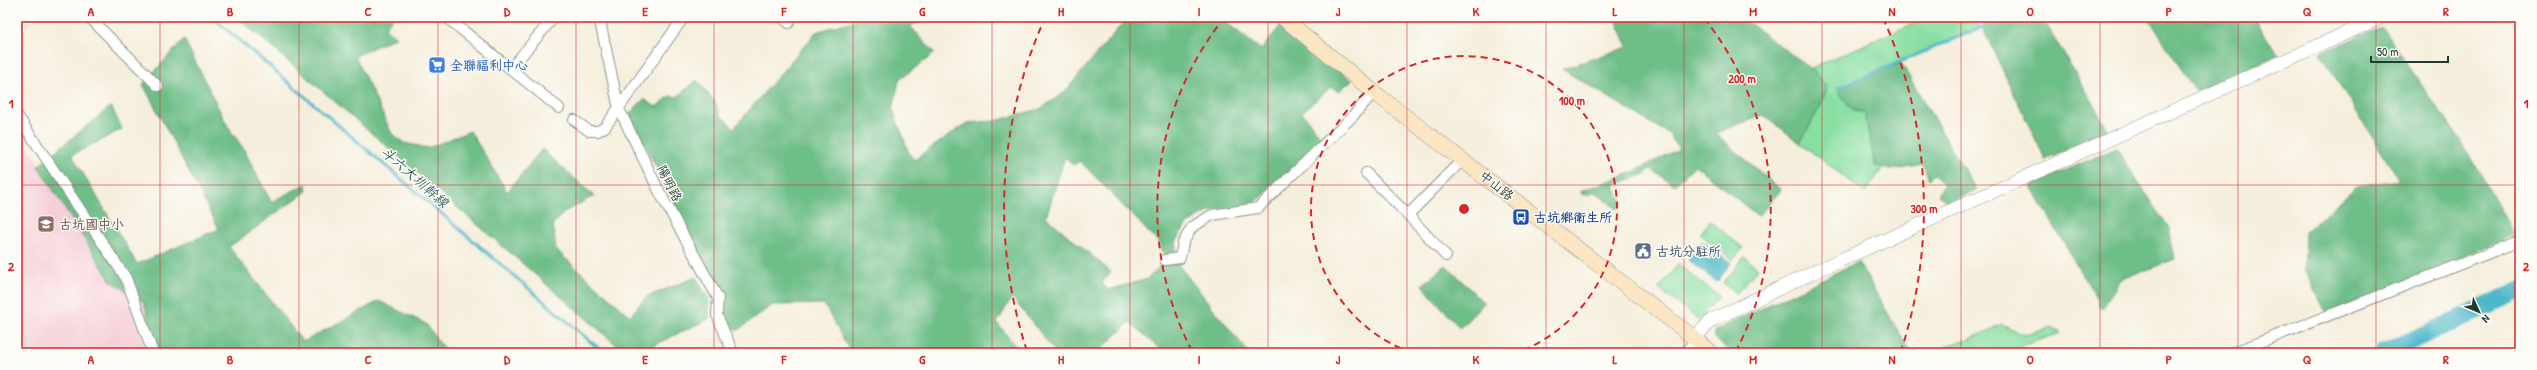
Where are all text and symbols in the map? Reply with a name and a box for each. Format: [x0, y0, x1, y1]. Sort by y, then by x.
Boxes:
text: A [88, 2, 95, 20]
text: B [227, 2, 234, 20]
text: C [364, 2, 372, 20]
text: D [504, 2, 511, 20]
text: E [642, 2, 648, 20]
text: F [781, 2, 788, 20]
text: G [919, 2, 926, 20]
text: H [1058, 2, 1064, 20]
text: I [1197, 2, 1201, 20]
text: J [1336, 2, 1341, 20]
text: K [1473, 2, 1480, 20]
text: L [1613, 2, 1618, 20]
text: M [1749, 2, 1757, 20]
text: N [1889, 2, 1896, 20]
text: O [2026, 2, 2034, 20]
text: P [2166, 2, 2172, 20]
text: Q [2303, 2, 2312, 20]
text: R [2443, 2, 2449, 20]
scale bar [2371, 38, 2448, 64]
text: 50 m [2377, 43, 2398, 60]
supermarket icon: 全聯福利中心 [427, 55, 447, 75]
place label: 全聯福利中心 [450, 56, 528, 74]
text: 200 m [1728, 70, 1756, 87]
text: 100 m [1559, 92, 1585, 109]
text: 1 [9, 94, 14, 112]
text: 1 [2524, 94, 2529, 112]
water label: 斗六大圳幹線 [377, 142, 454, 212]
street label: 陽明路 [653, 162, 687, 204]
street label: 中山路 [1476, 166, 1518, 204]
text: 300 m [1910, 200, 1938, 217]
centre of rings [1457, 202, 1471, 216]
bus stop icon: 古坑鄉衛生所 [1511, 207, 1531, 227]
place label: 古坑鄉衛生所 [1534, 208, 1612, 226]
school or university icon: 古坑國中小 [36, 214, 56, 234]
place label: 古坑國中小 [59, 215, 124, 233]
public building icon: 古坑分駐所 [1633, 241, 1653, 261]
place label: 古坑分駐所 [1656, 242, 1721, 260]
text: 2 [8, 257, 15, 275]
text: 2 [2523, 257, 2530, 275]
north arrow [2459, 292, 2499, 332]
text: N [2479, 312, 2493, 326]
text: A [88, 350, 95, 368]
text: B [227, 350, 234, 368]
text: C [364, 350, 372, 368]
text: D [504, 350, 511, 368]
text: E [642, 350, 648, 368]
text: F [781, 350, 788, 368]
text: G [919, 350, 926, 368]
text: H [1058, 350, 1064, 368]
text: I [1197, 350, 1201, 368]
text: J [1336, 350, 1341, 368]
text: K [1473, 350, 1480, 368]
text: L [1613, 350, 1618, 368]
text: M [1749, 350, 1757, 368]
text: N [1889, 350, 1896, 368]
text: O [2026, 350, 2034, 368]
text: P [2166, 350, 2172, 368]
text: Q [2303, 350, 2312, 368]
text: R [2443, 350, 2449, 368]

